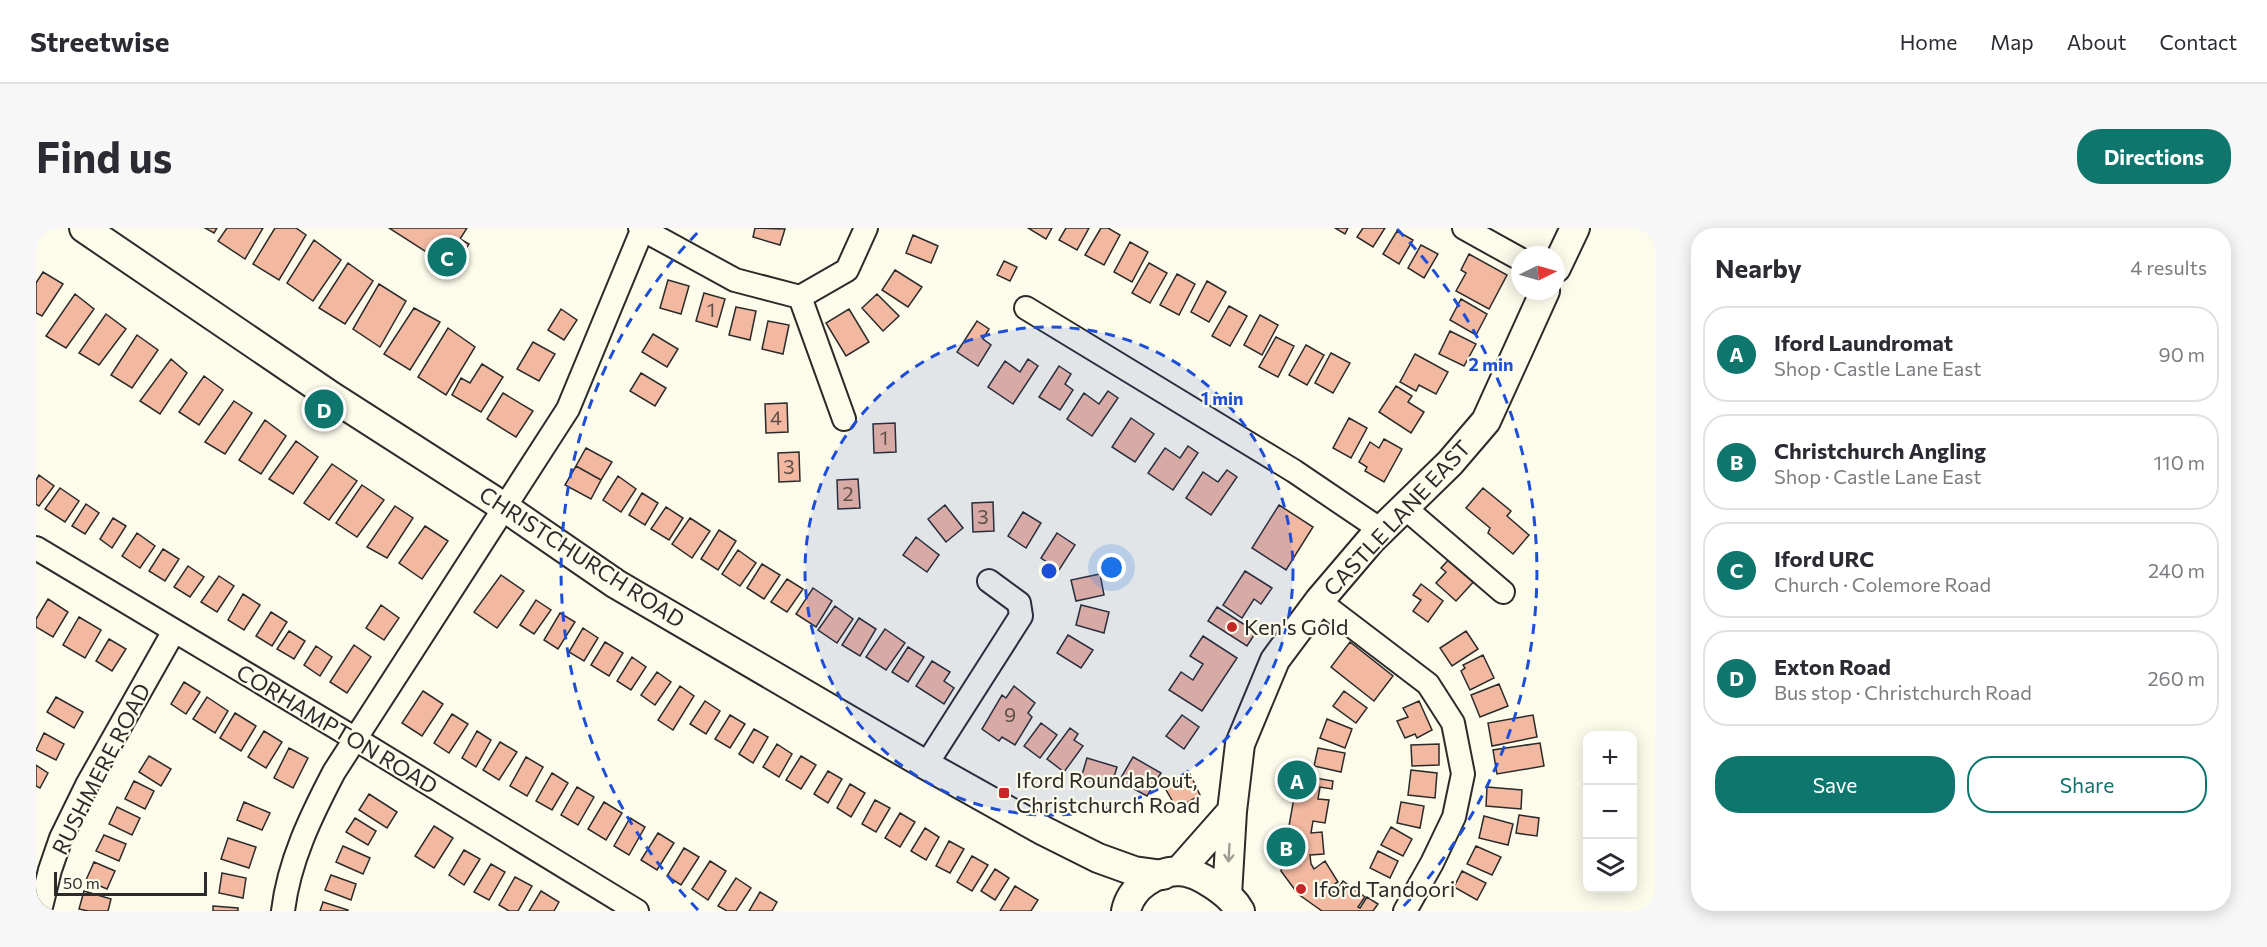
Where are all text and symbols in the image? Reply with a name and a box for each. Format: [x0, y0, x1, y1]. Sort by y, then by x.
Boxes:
text: Streetwise [30, 24, 170, 58]
text: Home [1900, 29, 1957, 54]
text: Map [1990, 29, 2034, 54]
text: About [2067, 29, 2126, 54]
text: Contact [2159, 29, 2237, 54]
button: Directions [2077, 129, 2231, 184]
text: Find us [36, 130, 172, 182]
pin: C [428, 234, 466, 279]
north arrow [1511, 246, 1565, 300]
text: Nearby [1715, 252, 1802, 283]
text: 4 results [2130, 255, 2207, 279]
house number: 1 [707, 297, 715, 321]
text: Iford Laundromat [1774, 329, 1953, 356]
text: A [1729, 342, 1744, 366]
text: 90 m [2159, 342, 2205, 366]
text: 2 min [1469, 353, 1513, 375]
text: Shop · Castle Lane East [1774, 356, 1982, 380]
pin: D [304, 386, 344, 432]
text: 1 min [1201, 387, 1243, 409]
house number: 4 [770, 405, 782, 429]
house number: 1 [880, 425, 888, 449]
street label: CASTLE LANE EAST [1317, 434, 1476, 601]
text: Christchurch Angling [1774, 437, 1986, 464]
text: B [1730, 450, 1743, 474]
text: 110 m [2154, 450, 2205, 474]
house number: 3 [783, 454, 795, 478]
text: Shop · Castle Lane East [1774, 464, 1982, 488]
street label: CHRISTCHURCH ROAD [475, 480, 690, 633]
house number: 2 [842, 481, 854, 505]
house number: 3 [977, 504, 989, 528]
text: Iford URC [1774, 545, 1874, 572]
your location [1097, 553, 1126, 582]
text: C [1730, 558, 1743, 582]
text: 240 m [2148, 558, 2205, 582]
centre of rings [1039, 561, 1059, 581]
text: Church · Colemore Road [1774, 572, 1991, 596]
place label: Ken's Gold [1244, 613, 1348, 640]
marker: Ken's Gold [1225, 620, 1239, 634]
text: Exton Road [1774, 653, 1891, 680]
street label: CORHAMPTON ROAD [232, 658, 443, 799]
text: D [1729, 666, 1744, 690]
text: 260 m [2147, 666, 2205, 690]
street label: RUSHMERE ROAD [46, 678, 155, 859]
text: Bus stop · Christchurch Road [1774, 680, 2032, 704]
house number: 9 [1004, 702, 1016, 726]
map controls [1583, 731, 1637, 893]
button: + [1583, 731, 1637, 785]
button: Save [1715, 756, 1955, 813]
button: Share [1967, 756, 2207, 813]
pin: A [1278, 758, 1316, 802]
place label: Iford Roundabout, Christchurch Road [1016, 766, 1200, 818]
button: − [1583, 785, 1637, 839]
marker: Iford Roundabout, Christchurch Road [997, 786, 1011, 800]
pin: B [1266, 824, 1306, 870]
button: layers [1583, 839, 1637, 893]
one-way arrow [1224, 843, 1235, 863]
scale bar [54, 869, 207, 896]
text: 50 m [63, 873, 100, 892]
place label: Iford Tandoori [1313, 875, 1456, 902]
marker: Iford Tandoori [1294, 882, 1308, 896]

